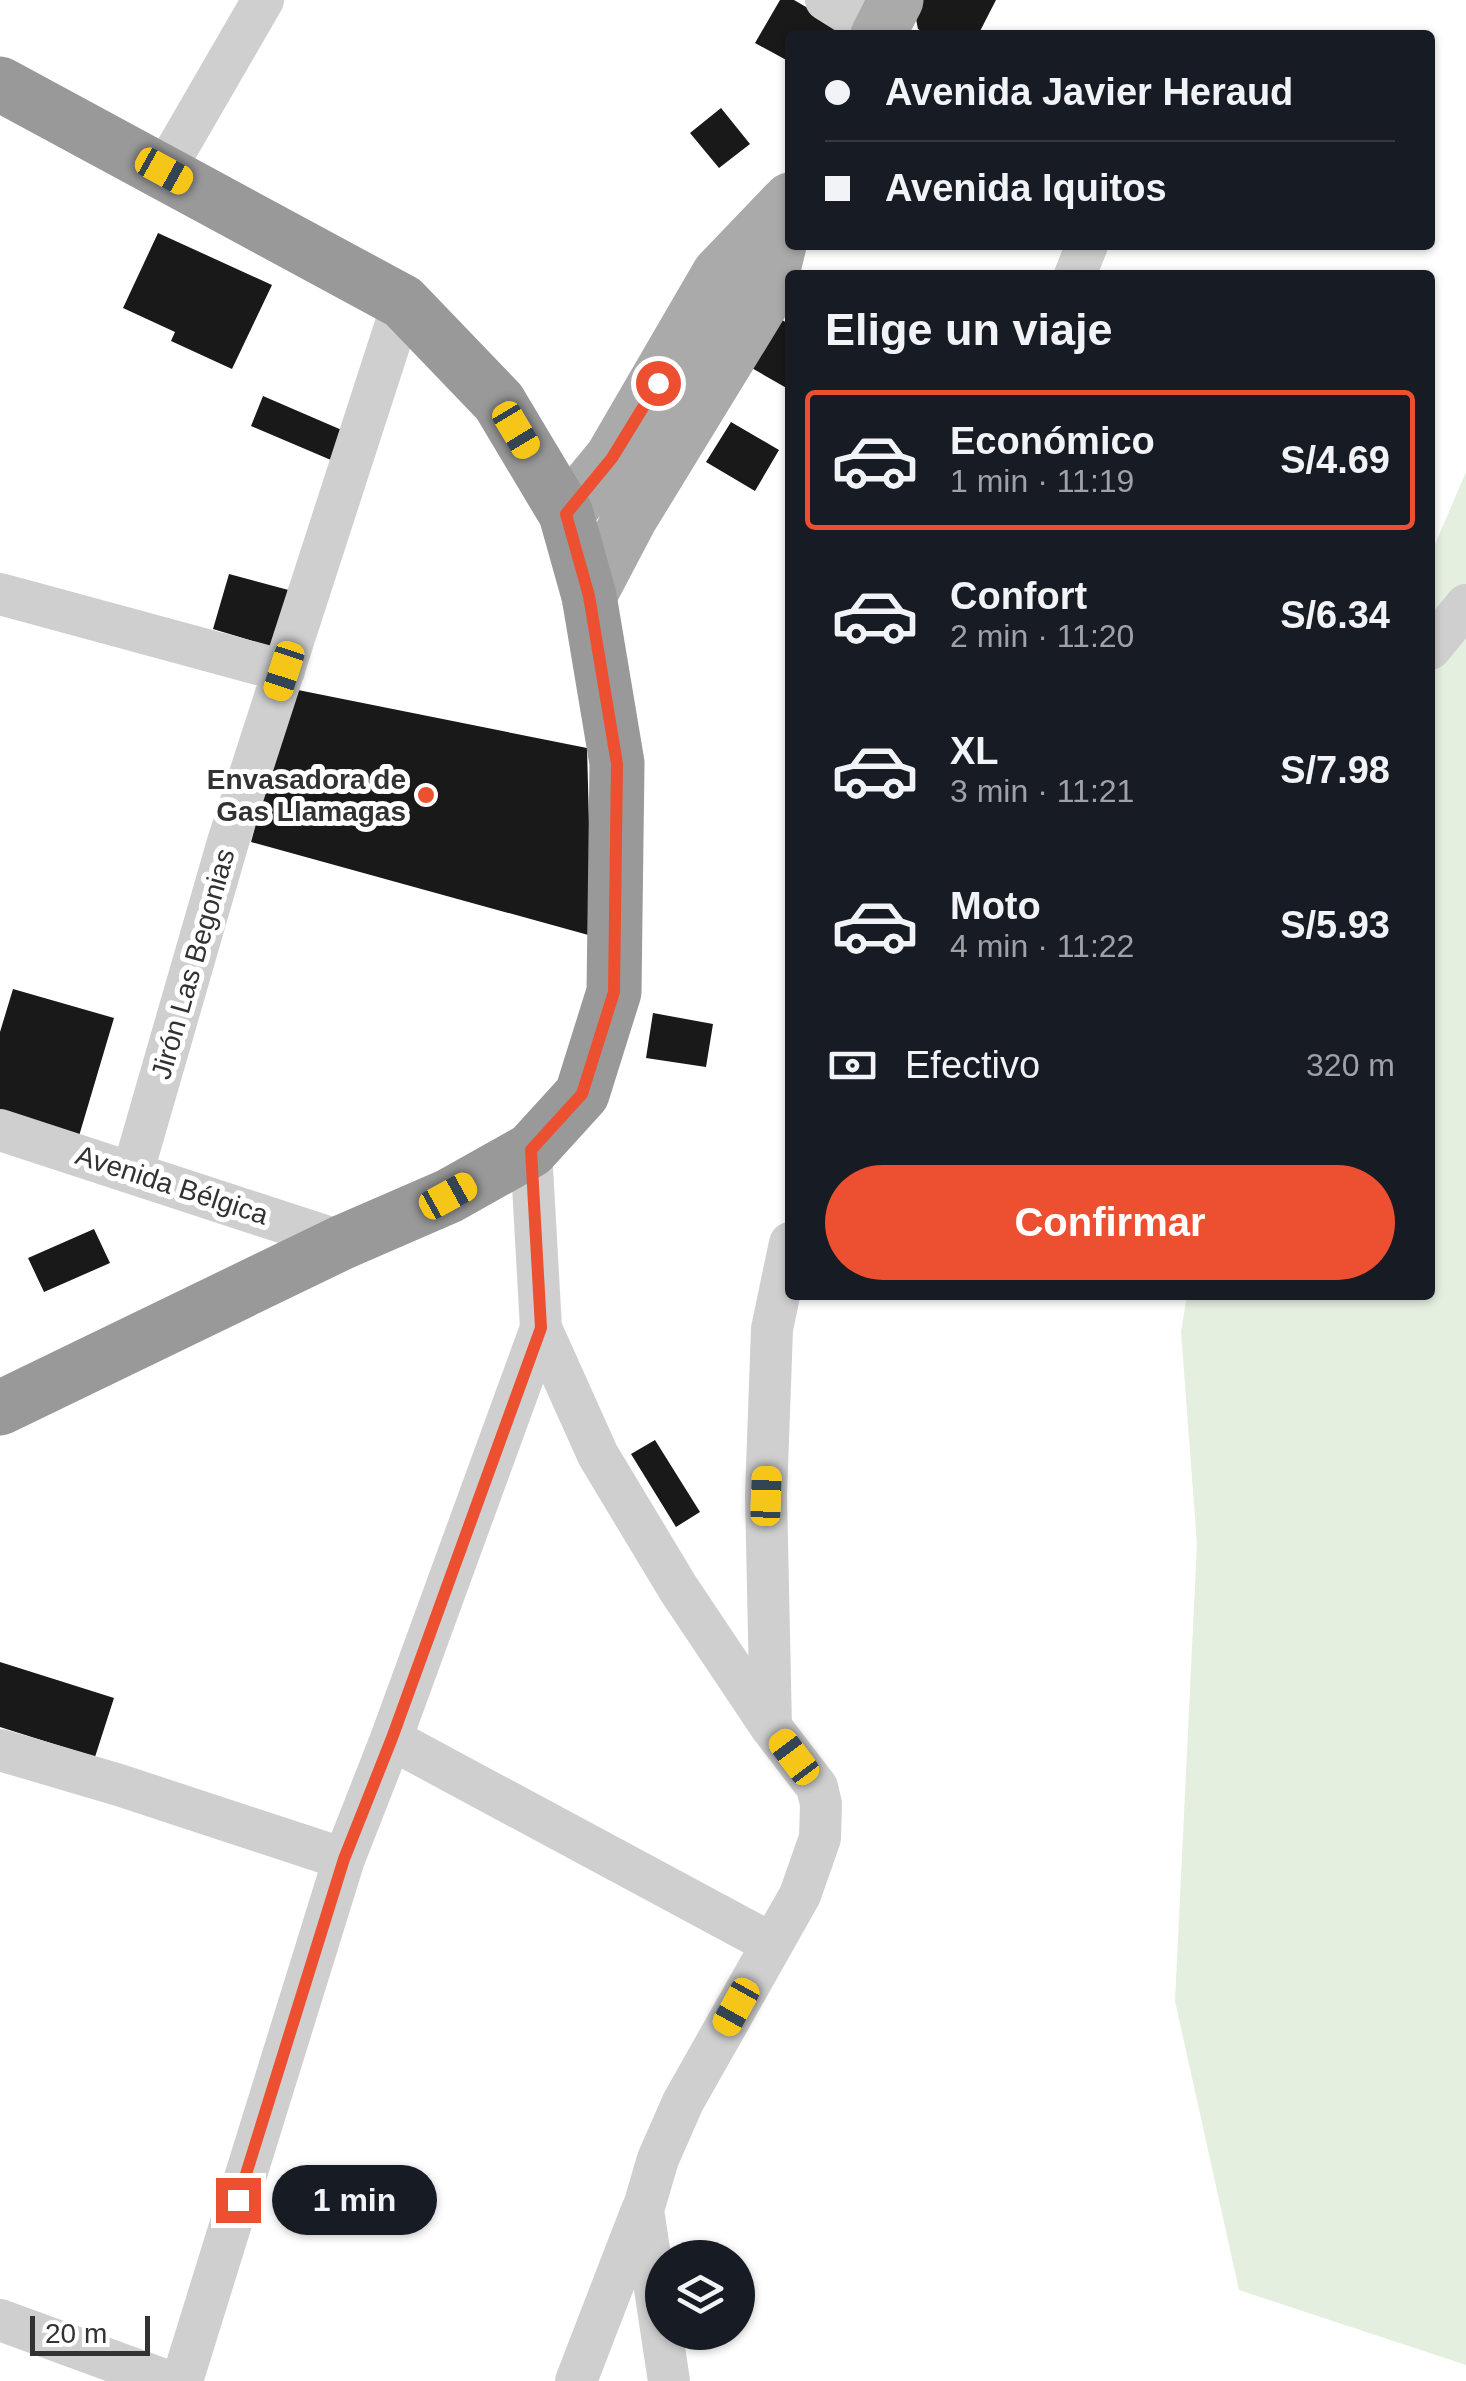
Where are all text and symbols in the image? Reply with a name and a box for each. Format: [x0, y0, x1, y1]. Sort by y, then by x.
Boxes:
text: Avenida Javier Heraud [885, 71, 1293, 113]
car [130, 143, 198, 199]
text: Avenida Iquitos [885, 167, 1167, 209]
text: Elige un viaje [825, 304, 1113, 355]
route start [636, 361, 681, 406]
car [488, 397, 544, 463]
icon: car [830, 415, 920, 505]
text: Económico [950, 420, 1155, 462]
text: S/4.69 [1280, 439, 1390, 481]
text: 1 min · 11:19 [950, 463, 1134, 499]
icon: car [830, 570, 920, 660]
text: Confort [950, 575, 1087, 617]
text: S/6.34 [1280, 594, 1390, 636]
text: 2 min · 11:20 [950, 618, 1134, 654]
car [260, 638, 308, 704]
icon: car [830, 725, 920, 815]
text: XL [950, 730, 999, 772]
text: S/7.98 [1280, 749, 1390, 791]
place label: Envasadora de Gas Llamagas [207, 764, 406, 827]
text: 3 min · 11:21 [950, 773, 1134, 809]
marker: Envasadora de Gas Llamagas [415, 784, 437, 806]
street label: Jirón Las Begonias [145, 845, 241, 1083]
icon: car [830, 880, 920, 970]
text: Moto [950, 885, 1041, 927]
text: S/5.93 [1280, 904, 1390, 946]
text: 4 min · 11:22 [950, 928, 1134, 964]
icon: cash [825, 1038, 880, 1093]
text: Efectivo [905, 1044, 1040, 1086]
text: 320 m [1306, 1047, 1395, 1083]
street label: Avenida Bélgica [72, 1139, 272, 1231]
button: Confirmar [825, 1165, 1395, 1280]
car [414, 1168, 482, 1224]
car [750, 1465, 782, 1527]
car [764, 1724, 824, 1790]
car [708, 1973, 764, 2041]
callout: 1 min [273, 2165, 438, 2235]
route end [216, 2178, 261, 2223]
text: 1 min [313, 2182, 396, 2218]
map controls [645, 2240, 755, 2350]
button: layers [645, 2240, 755, 2350]
scale bar [30, 2311, 150, 2356]
text: 20 m [45, 2318, 107, 2349]

